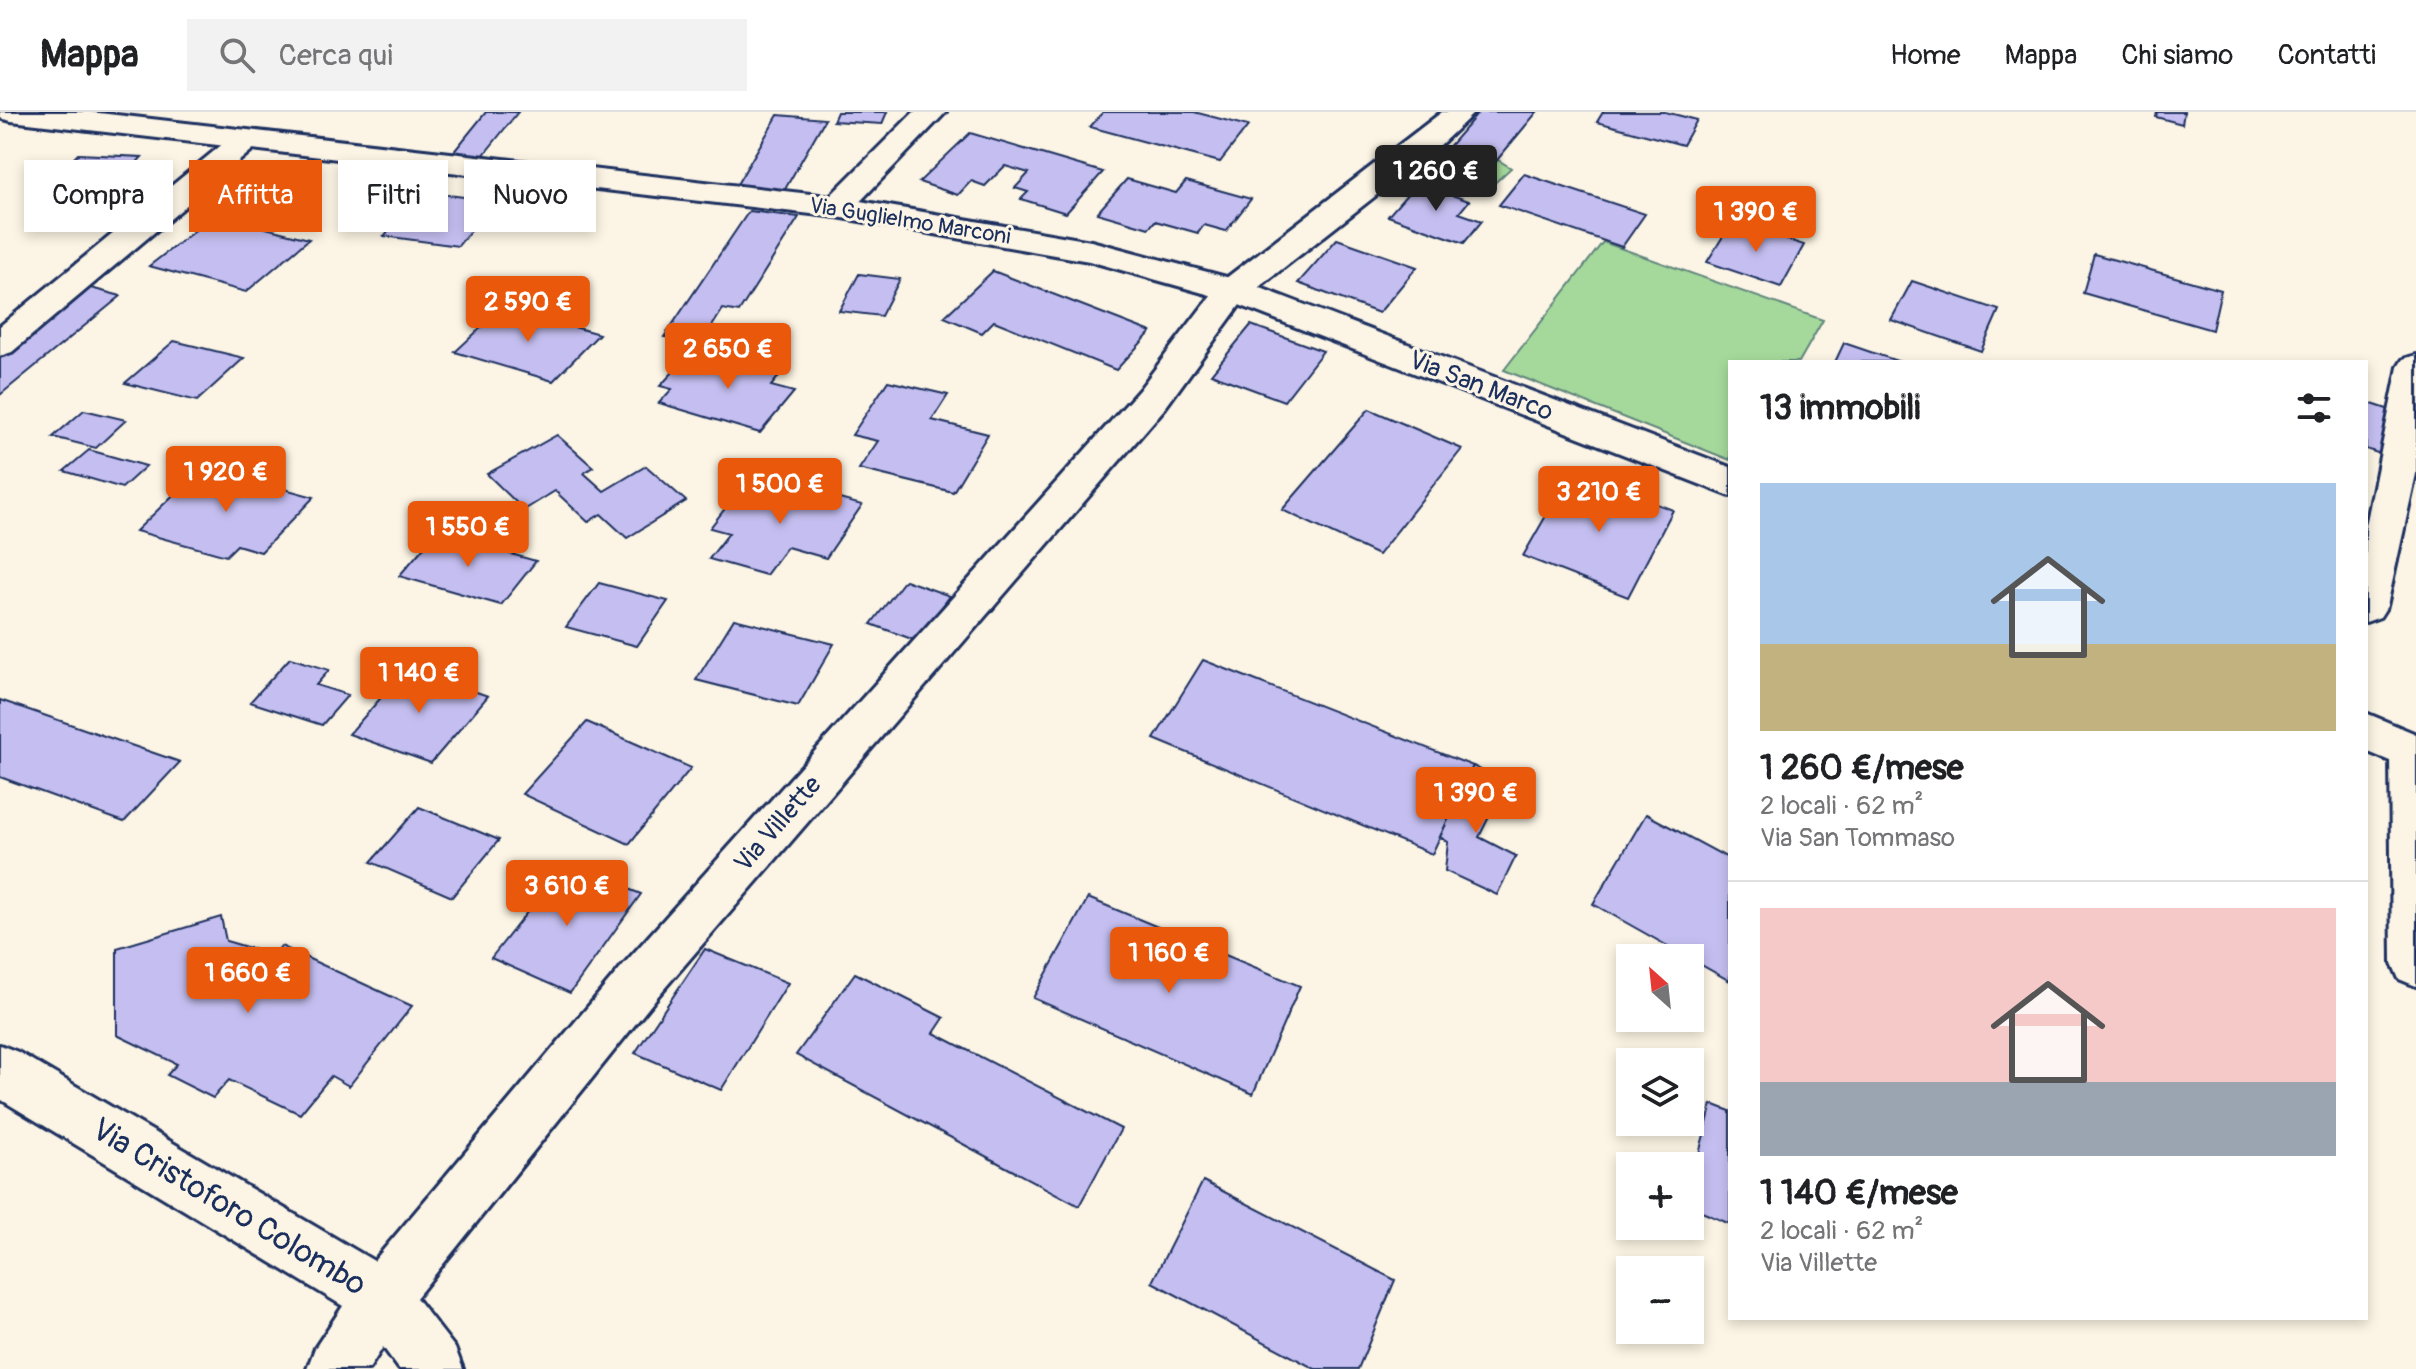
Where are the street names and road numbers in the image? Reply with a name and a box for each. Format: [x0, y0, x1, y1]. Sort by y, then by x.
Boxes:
street label: Via Guglielmo Marconi [807, 191, 1013, 251]
street label: Via San Marco [1404, 344, 1558, 428]
street label: Via Villette [728, 769, 829, 879]
street label: Via Cristoforo Colombo [84, 1109, 374, 1305]

